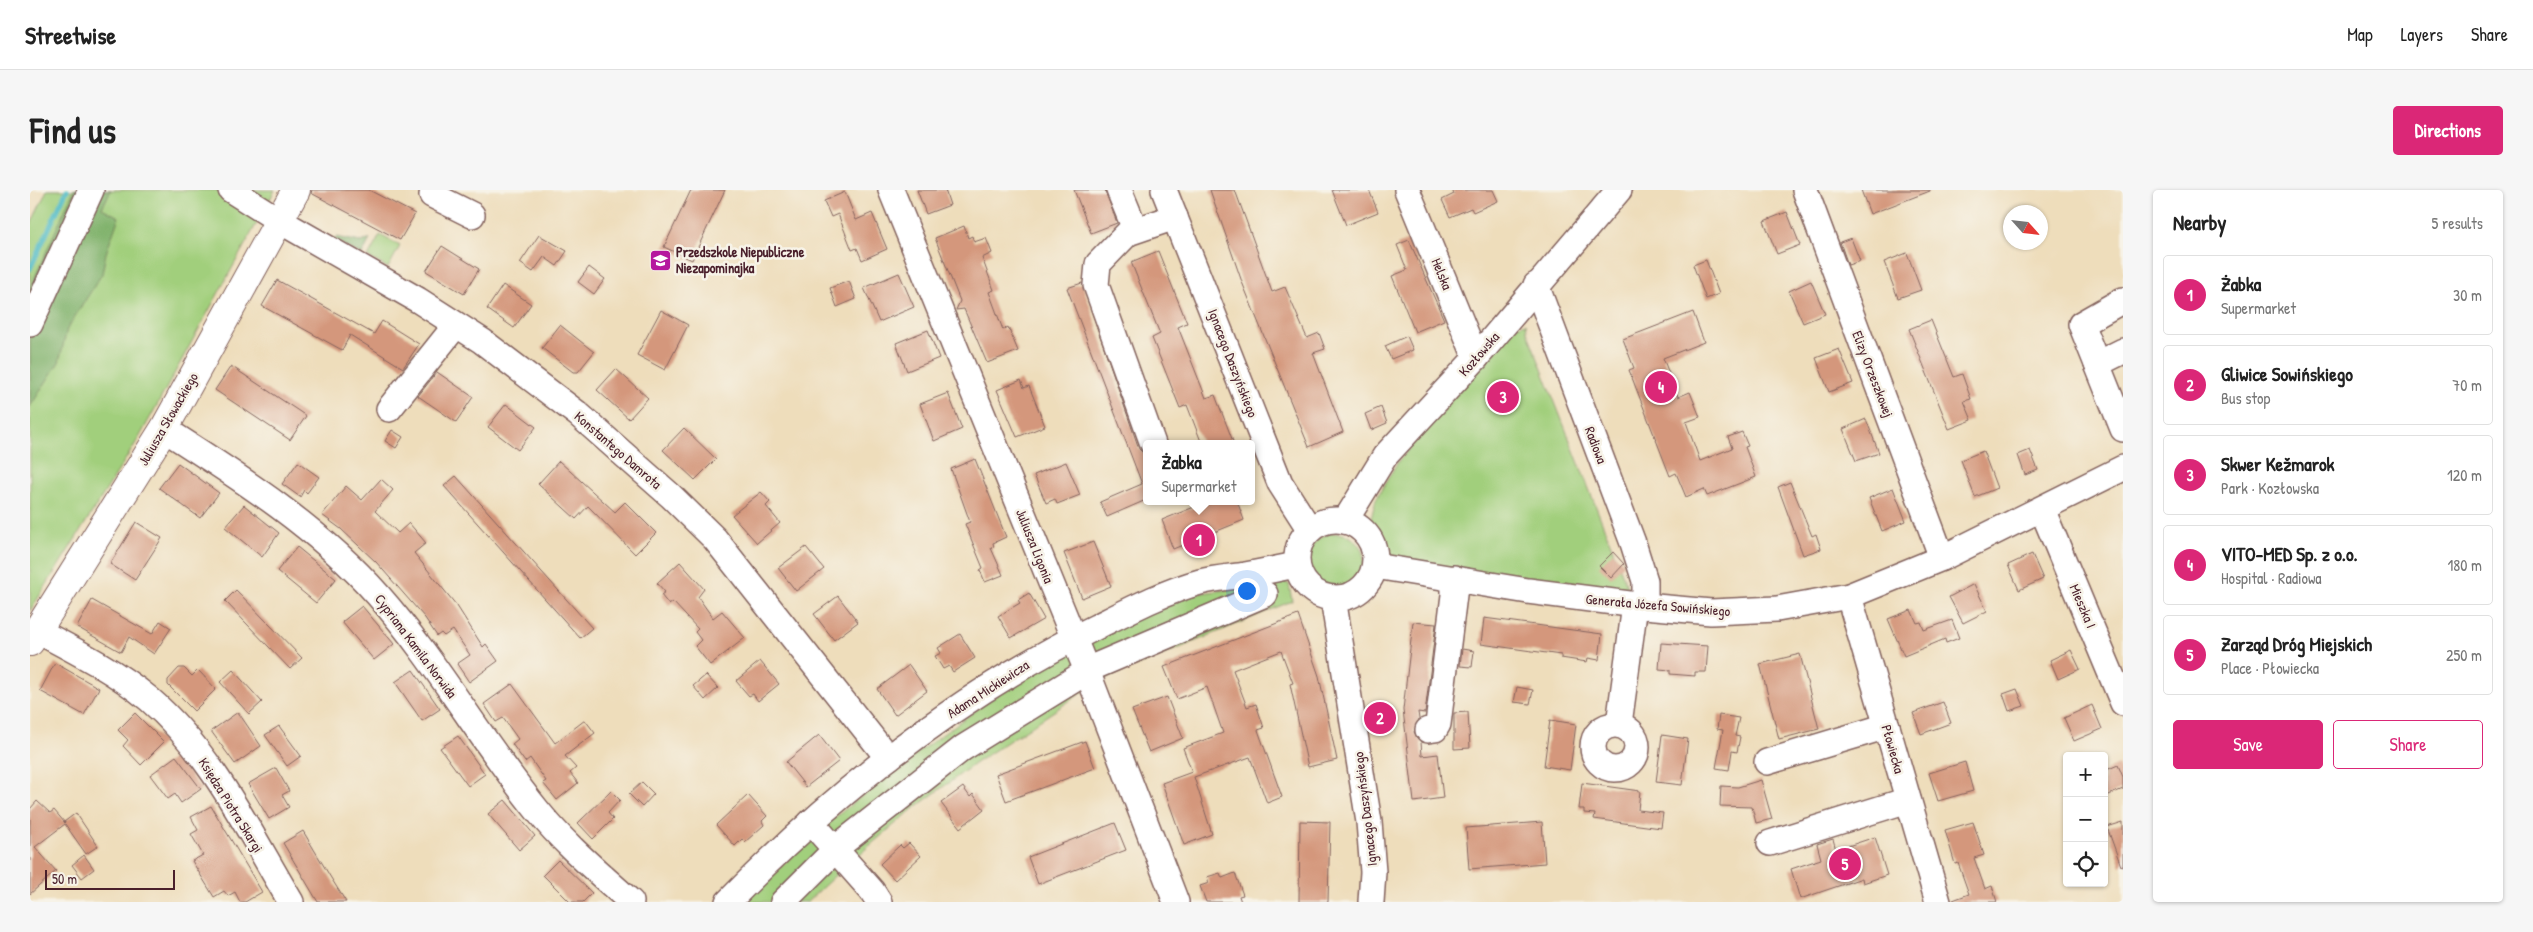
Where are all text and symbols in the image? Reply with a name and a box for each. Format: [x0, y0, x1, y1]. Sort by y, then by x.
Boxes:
text: Streetwise [25, 19, 116, 51]
text: Map [2347, 22, 2373, 47]
text: Layers [2401, 22, 2443, 47]
text: Share [2471, 22, 2508, 47]
button: Directions [2393, 106, 2503, 155]
text: Find us [30, 107, 116, 154]
north arrow [2003, 205, 2048, 250]
text: Nearby [2173, 208, 2226, 237]
text: 5 results [2432, 212, 2483, 234]
place label: Przedszkole Niepubliczne Niezapominajka [676, 242, 805, 279]
school or university icon: Przedszkole Niepubliczne Niezapominajka [648, 248, 672, 272]
street label: Helska [1428, 255, 1458, 293]
text: Żabka [2221, 271, 2261, 297]
text: 1 [2187, 284, 2193, 306]
text: 30 m [2453, 284, 2482, 306]
text: Supermarket [2221, 297, 2296, 319]
street label: Ignacego Daszyńskiego [1203, 306, 1263, 421]
street label: Kozłowska [1454, 327, 1504, 380]
street label: Elizy Orzeszkowej [1847, 328, 1899, 420]
text: Gliwice Sowińskiego [2221, 361, 2353, 387]
street label: Juliusza Słowackiego [133, 368, 203, 469]
pin: 4 [1645, 368, 1677, 406]
text: 2 [2186, 374, 2194, 396]
text: 70 m [2452, 374, 2482, 396]
pin: 3 [1487, 378, 1519, 416]
text: Bus stop [2221, 387, 2270, 409]
street label: Konstantego Damrota [570, 406, 666, 494]
street label: Radiowa [1581, 424, 1612, 466]
popup [1143, 440, 1255, 505]
text: Żabka [1162, 449, 1202, 475]
text: Skwer Kežmarok [2221, 451, 2335, 477]
text: 3 [2186, 464, 2194, 486]
text: 120 m [2447, 464, 2482, 486]
text: Supermarket [1162, 475, 1236, 497]
text: Park · Kozłowska [2221, 477, 2319, 499]
street label: Juliusza Ligonia [1011, 506, 1059, 587]
pin: 1 [1183, 521, 1215, 559]
text: VITO-MED Sp. z o.o. [2221, 541, 2358, 567]
text: 4 [2187, 554, 2193, 576]
text: 180 m [2448, 554, 2482, 576]
text: Hospital · Radiowa [2221, 567, 2322, 589]
your location [1234, 578, 1260, 604]
street label: Mieszka I [2066, 581, 2101, 631]
street label: Generała Józefa Sowińskiego [1585, 589, 1731, 621]
street label: Cypriana Kamila Norwida [370, 590, 462, 703]
text: Zarząd Dróg Miejskich [2221, 631, 2372, 657]
text: 5 [2187, 644, 2193, 666]
text: 250 m [2446, 644, 2482, 666]
street label: Adama Mickiewicza [943, 655, 1033, 722]
text: Place · Płowiecka [2221, 657, 2319, 679]
pin: 2 [1364, 699, 1396, 737]
button: Save [2173, 720, 2323, 769]
button: Share [2333, 720, 2483, 769]
street label: Płowiecka [1878, 722, 1910, 776]
street label: Ignacego Daszyńskiego [1348, 750, 1382, 867]
map controls [2063, 752, 2108, 887]
button: + [2063, 752, 2108, 797]
street label: Księdza Piotra Skargi [194, 754, 268, 856]
button: − [2063, 797, 2108, 842]
button: locate [2063, 842, 2108, 887]
pin: 5 [1829, 845, 1861, 883]
scale bar [45, 867, 175, 890]
text: 50 m [52, 869, 77, 888]

